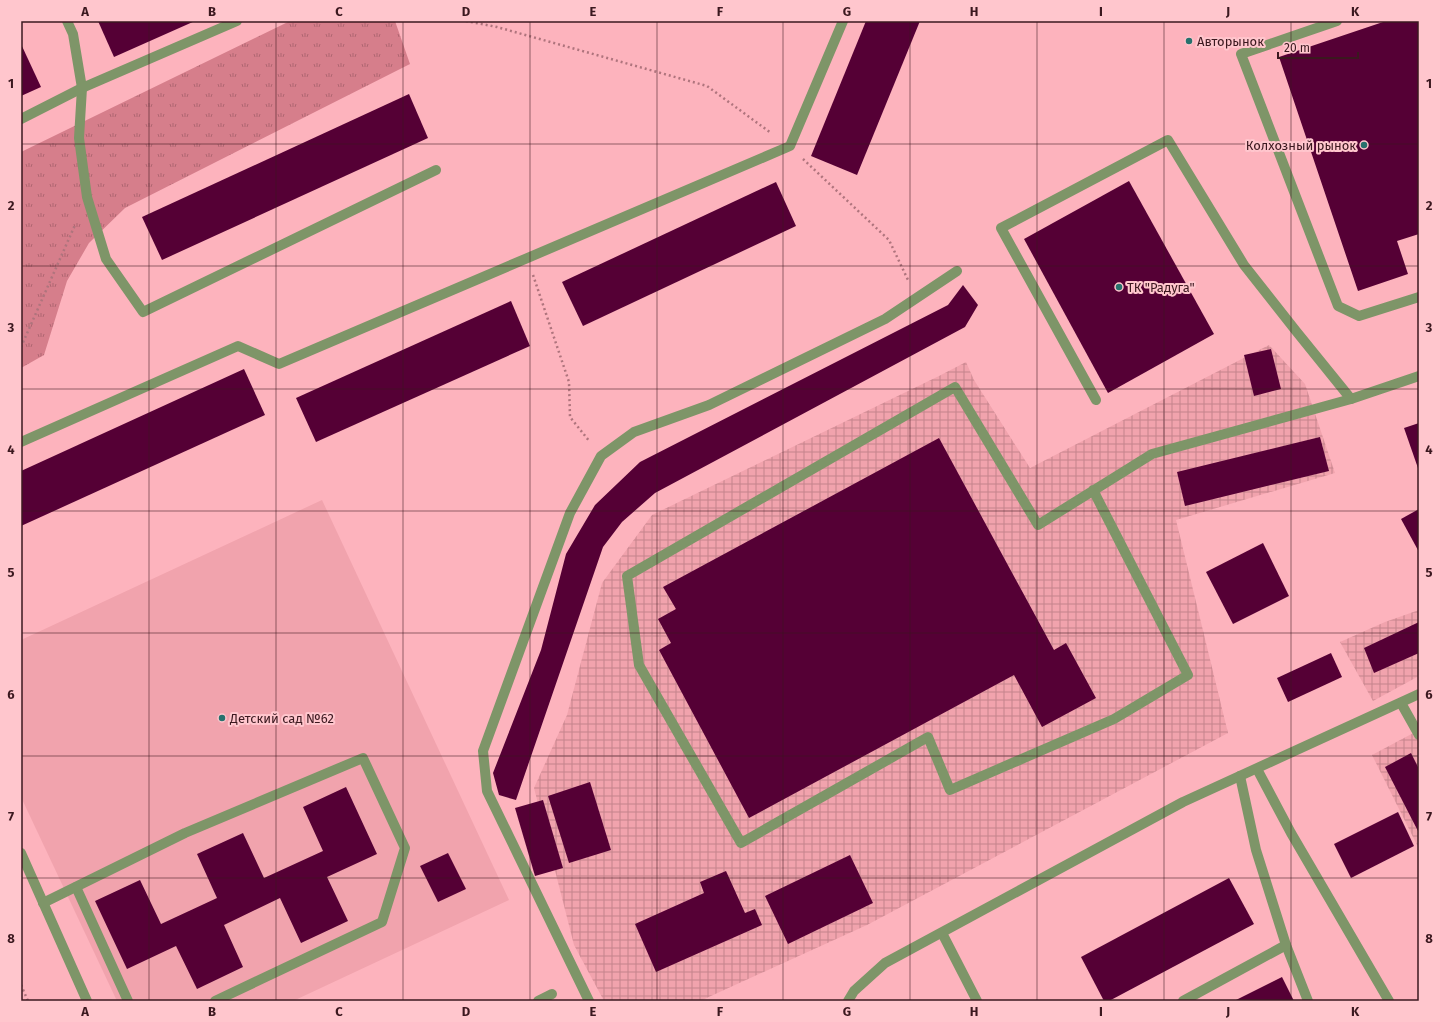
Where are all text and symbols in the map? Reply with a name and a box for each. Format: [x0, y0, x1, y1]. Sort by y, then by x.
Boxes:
text: A [80, 4, 89, 19]
text: B [208, 4, 216, 19]
text: C [335, 4, 343, 19]
text: D [462, 4, 471, 19]
text: E [590, 4, 597, 19]
text: F [717, 4, 724, 19]
text: G [843, 4, 851, 19]
text: H [970, 4, 978, 19]
text: I [1099, 4, 1103, 19]
text: J [1225, 4, 1230, 19]
text: K [1351, 4, 1360, 19]
place label: Авторынок [1197, 34, 1264, 49]
scale bar [1278, 34, 1358, 60]
marker: Авторынок [1184, 36, 1194, 46]
text: 20 m [1284, 41, 1310, 55]
text: 1 [8, 76, 14, 91]
text: 1 [1426, 76, 1432, 91]
place label: Колхозный рынок [1246, 138, 1356, 153]
marker: Колхозный рынок [1359, 140, 1369, 150]
text: 2 [8, 198, 15, 213]
text: 2 [1426, 198, 1433, 213]
place label: ТК "Радуга" [1127, 280, 1195, 295]
marker: ТК "Радуга" [1114, 282, 1124, 292]
text: 3 [7, 320, 15, 335]
text: 3 [1425, 320, 1433, 335]
text: 4 [7, 442, 15, 457]
text: 4 [1425, 442, 1433, 457]
text: 5 [8, 565, 15, 580]
text: 5 [1426, 565, 1433, 580]
text: 6 [7, 687, 15, 702]
text: 6 [1425, 687, 1433, 702]
place label: Детский сад №62 [229, 711, 334, 726]
marker: Детский сад №62 [217, 713, 227, 723]
text: 7 [8, 809, 14, 824]
text: 7 [1426, 809, 1432, 824]
text: 8 [7, 931, 15, 946]
text: 8 [1425, 931, 1433, 946]
text: A [80, 1004, 89, 1019]
text: B [208, 1004, 216, 1019]
text: C [335, 1004, 343, 1019]
text: D [462, 1004, 471, 1019]
text: E [590, 1004, 597, 1019]
text: F [717, 1004, 724, 1019]
text: G [843, 1004, 851, 1019]
text: H [970, 1004, 978, 1019]
text: I [1099, 1004, 1103, 1019]
text: J [1225, 1004, 1230, 1019]
text: K [1351, 1004, 1360, 1019]

